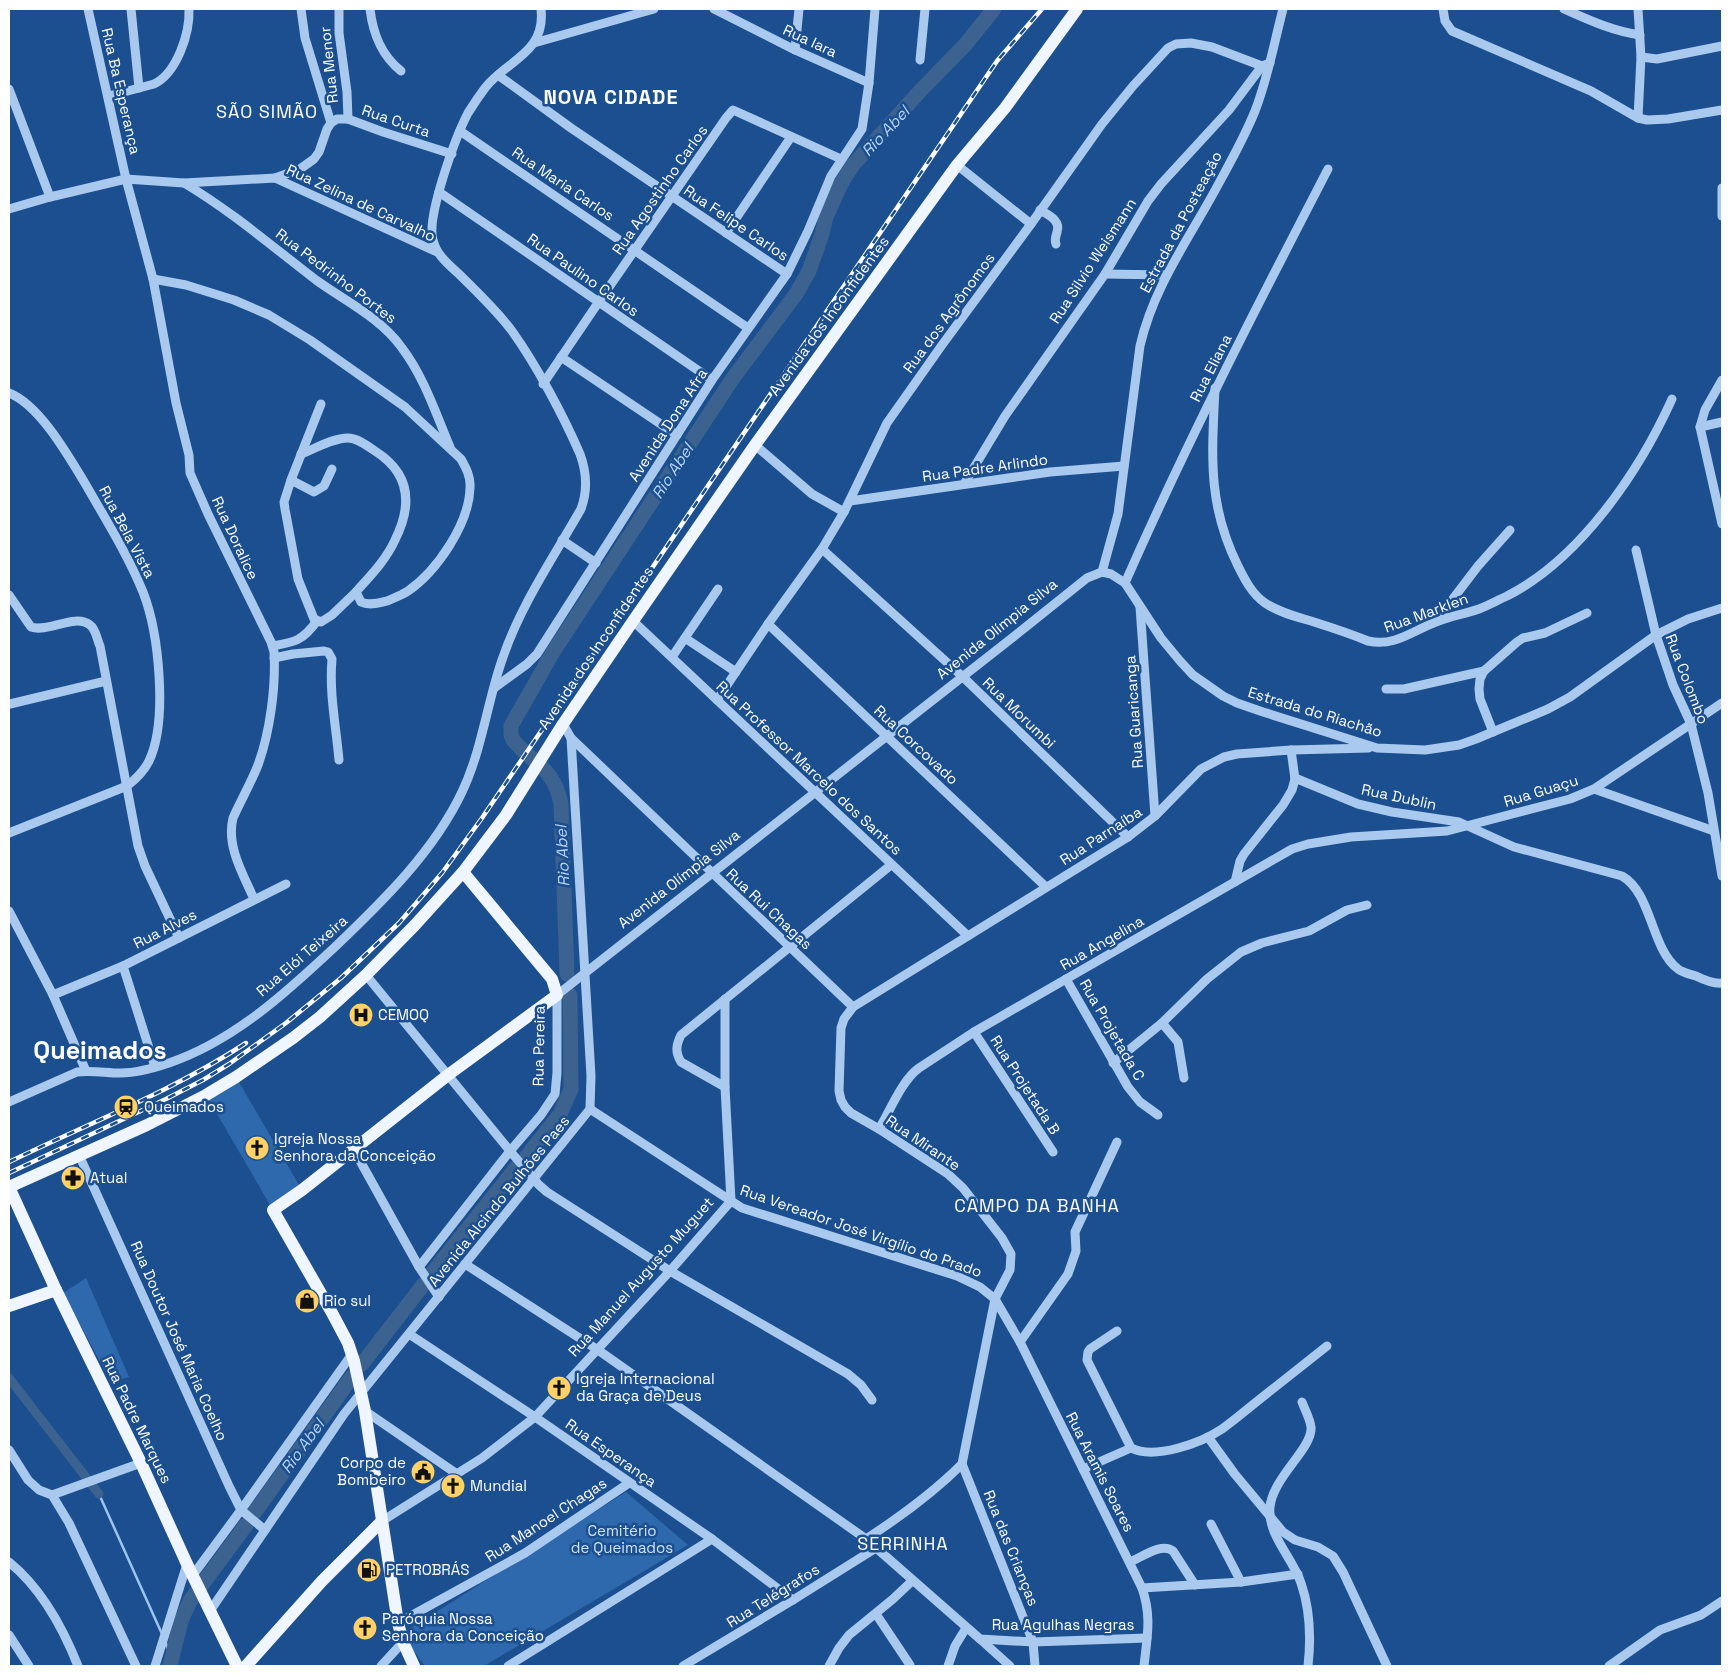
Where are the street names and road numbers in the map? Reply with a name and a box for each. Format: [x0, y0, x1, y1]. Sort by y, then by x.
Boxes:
street label: Rua Iara [780, 20, 841, 61]
street label: Rua Menor [315, 25, 342, 104]
street label: Rua Ba Esperança [98, 26, 145, 156]
street label: Rua Curta [359, 100, 433, 141]
street label: Rua Agostinho Carlos [608, 121, 712, 258]
street label: Rua Maria Carlos [509, 142, 618, 225]
street label: Estrada da Posteação [1135, 148, 1226, 296]
street label: Rua Zelina de Carvalho [284, 160, 439, 245]
street label: Rua Felipe Carlos [680, 180, 792, 265]
street label: Rua Silvio Weismann [1045, 194, 1140, 327]
street label: Rua Pedrinho Portes [272, 224, 401, 327]
street label: Rua Paulino Carlos [524, 229, 643, 320]
street label: Avenida dos Inconfidentes [764, 232, 893, 399]
street label: Rua dos Agrônomos [899, 249, 999, 376]
street label: Rua Eliana [1185, 330, 1236, 405]
street label: Avenida Dona Afra [624, 364, 712, 485]
street label: Rua Padre Arlindo [921, 449, 1049, 486]
street label: Rua Bela Vista [95, 482, 160, 582]
street label: Rua Doralice [208, 493, 263, 582]
street label: Avenida dos Inconfidentes [534, 563, 657, 733]
street label: Avenida Olímpia Silva [932, 574, 1061, 683]
street label: Rua Marklen [1381, 589, 1471, 637]
street label: Rua Colombo [1662, 631, 1713, 726]
street label: Rua Guaricanga [1120, 655, 1147, 769]
street label: Rua Morumbi [979, 673, 1060, 752]
street label: Rua Professor Marcelo dos Santos [712, 676, 906, 859]
street label: Estrada do Riachão [1246, 682, 1385, 741]
street label: Rua Corcovado [870, 701, 963, 789]
street label: Rua Guaçu [1501, 770, 1580, 811]
street label: Rua Dublin [1360, 779, 1438, 814]
street label: Rua Parnaíba [1056, 802, 1146, 869]
street label: Avenida Olímpia Silva [614, 825, 744, 932]
street label: Rua Rui Chagas [722, 864, 816, 953]
street label: Rua Alves [130, 904, 200, 953]
street label: Rua Elói Teixeira [252, 911, 351, 1000]
street label: Rua Angelina [1057, 911, 1147, 974]
street label: Rua Projetada C [1076, 976, 1149, 1084]
street label: Rua Pereira [528, 1005, 549, 1087]
street label: Rua Projetada B [986, 1032, 1065, 1138]
street label: Avenida Alcindo Bulhões Paes [424, 1111, 573, 1290]
street label: Rua Mirante [882, 1111, 964, 1175]
street label: Rua Vereador José Virgílio do Prado [738, 1180, 985, 1281]
street label: Rua Manuel Augusto Muguet [564, 1193, 718, 1361]
street label: Rua Doutor José Maria Coelho [127, 1238, 232, 1444]
street label: Rua Padre Marques [98, 1353, 176, 1486]
street label: Rua Aramis Soares [1062, 1409, 1139, 1535]
street label: Rua Esperança [562, 1414, 661, 1491]
street label: Rua Manoel Chagas [481, 1473, 610, 1566]
street label: Rua das Crianças [980, 1487, 1043, 1609]
street label: Rua Telégrafos [723, 1559, 823, 1632]
street label: Rua Agulhas Negras [992, 1615, 1134, 1634]

